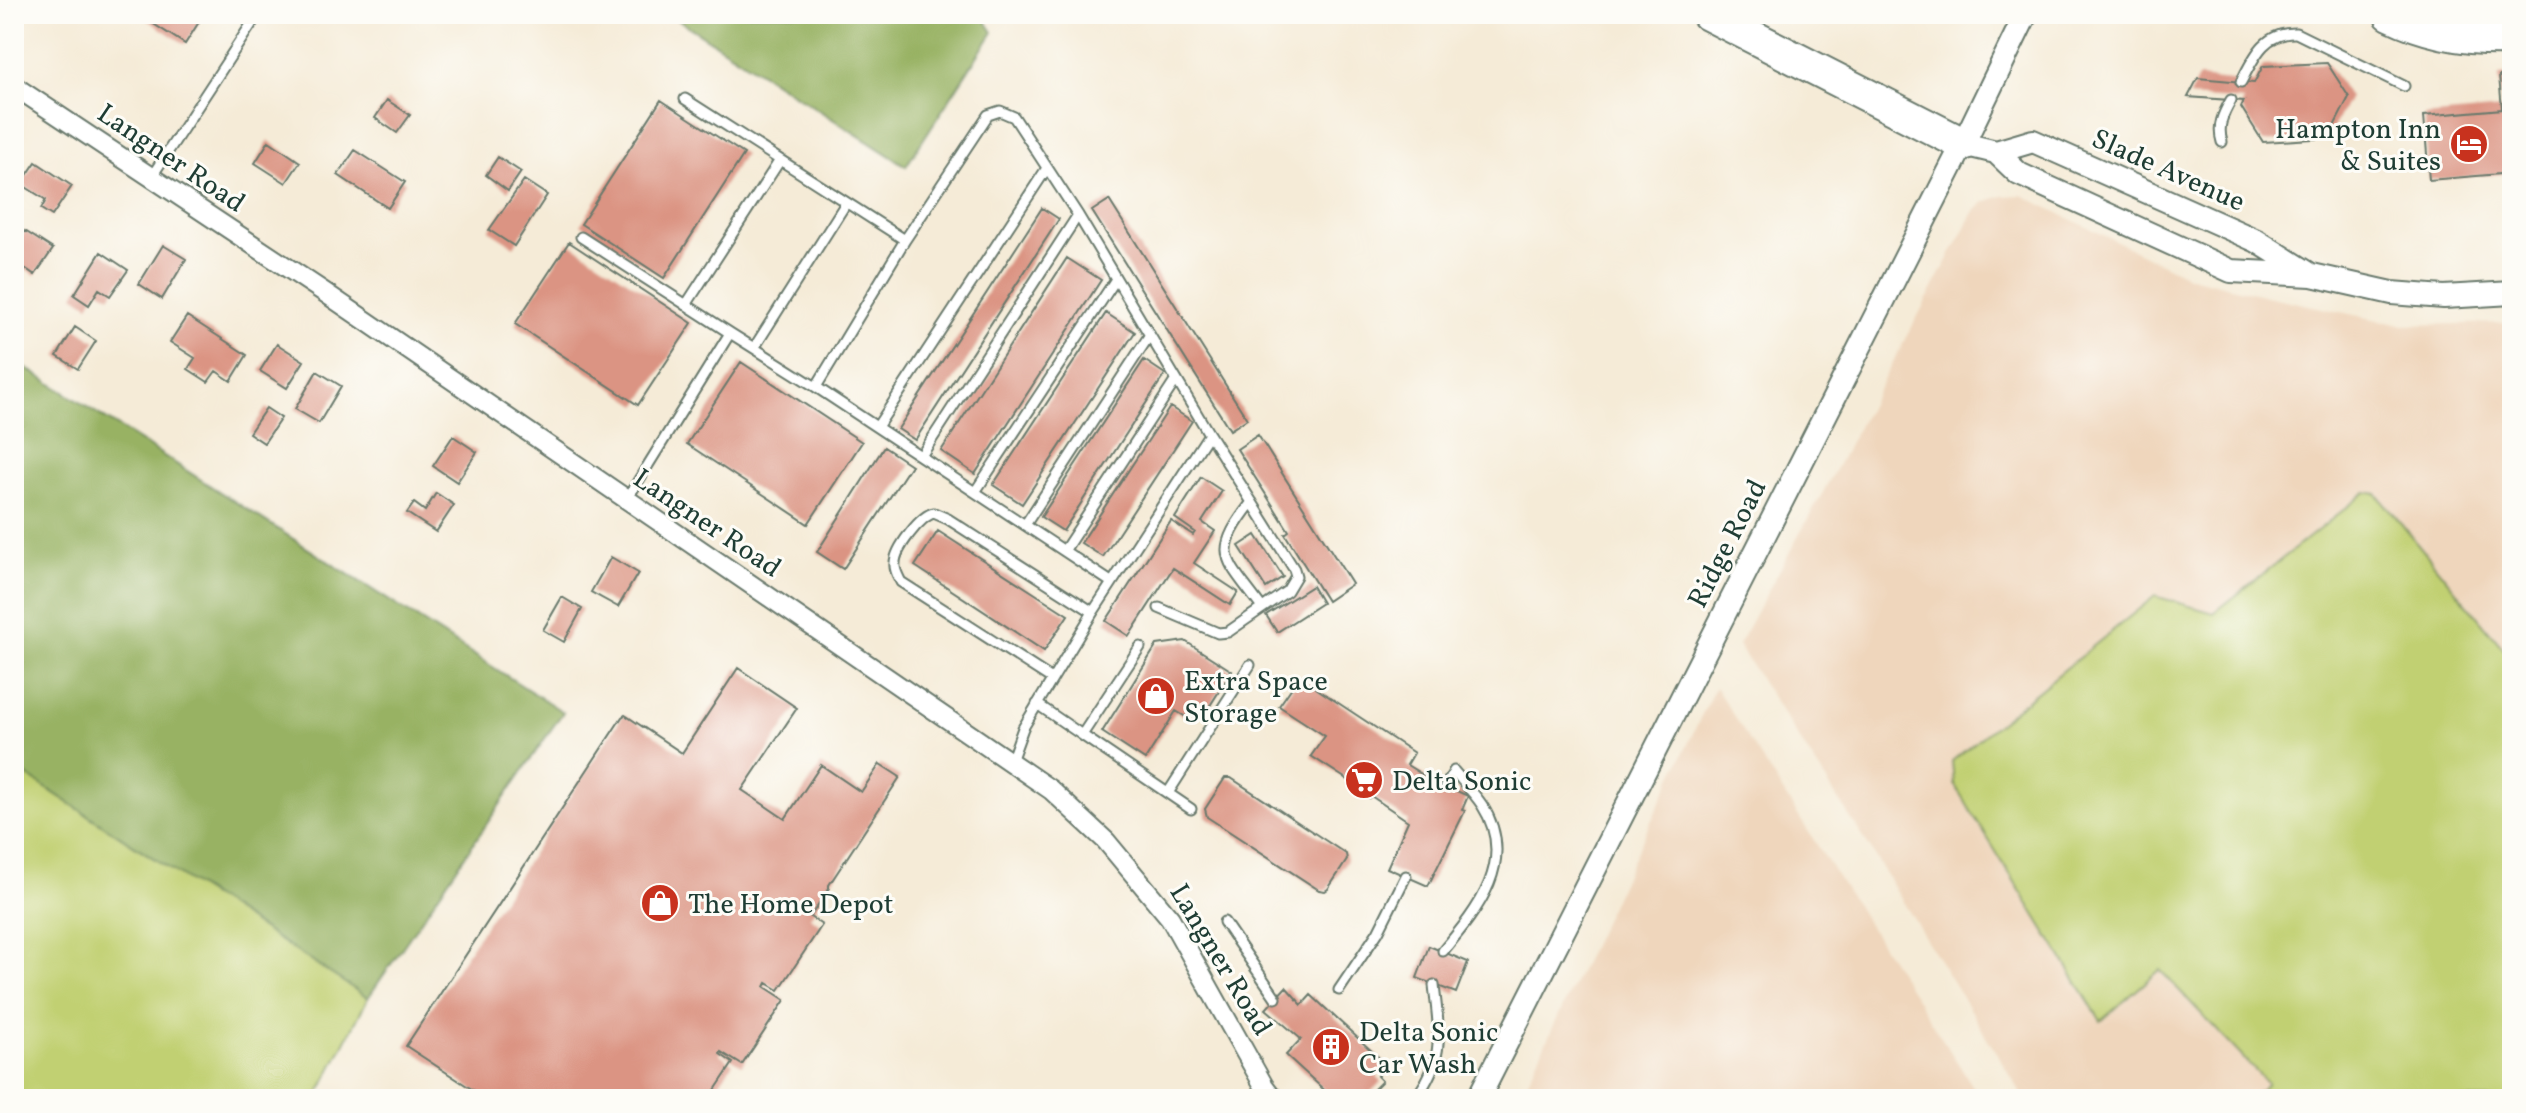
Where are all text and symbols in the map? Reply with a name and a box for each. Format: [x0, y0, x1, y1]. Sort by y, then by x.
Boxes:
street label: Langner Road [89, 95, 252, 223]
place label: Hampton Inn & Suites [2275, 111, 2441, 182]
street label: Slade Avenue [2085, 120, 2251, 222]
hotel icon: Hampton Inn & Suites [2448, 123, 2490, 165]
street label: Langner Road [625, 460, 788, 588]
street label: Ridge Road [1679, 473, 1777, 615]
place label: Extra Space Storage [1184, 663, 1328, 734]
shop icon: Extra Space Storage [1135, 675, 1177, 717]
supermarket icon: Delta Sonic [1343, 759, 1385, 801]
place label: Delta Sonic [1392, 763, 1531, 802]
street label: Langner Road [1159, 877, 1281, 1044]
shop icon: The Home Depot [639, 882, 681, 924]
place label: The Home Depot [688, 886, 894, 925]
place label: Delta Sonic Car Wash [1359, 1014, 1498, 1085]
building icon: Delta Sonic Car Wash [1310, 1026, 1352, 1068]

